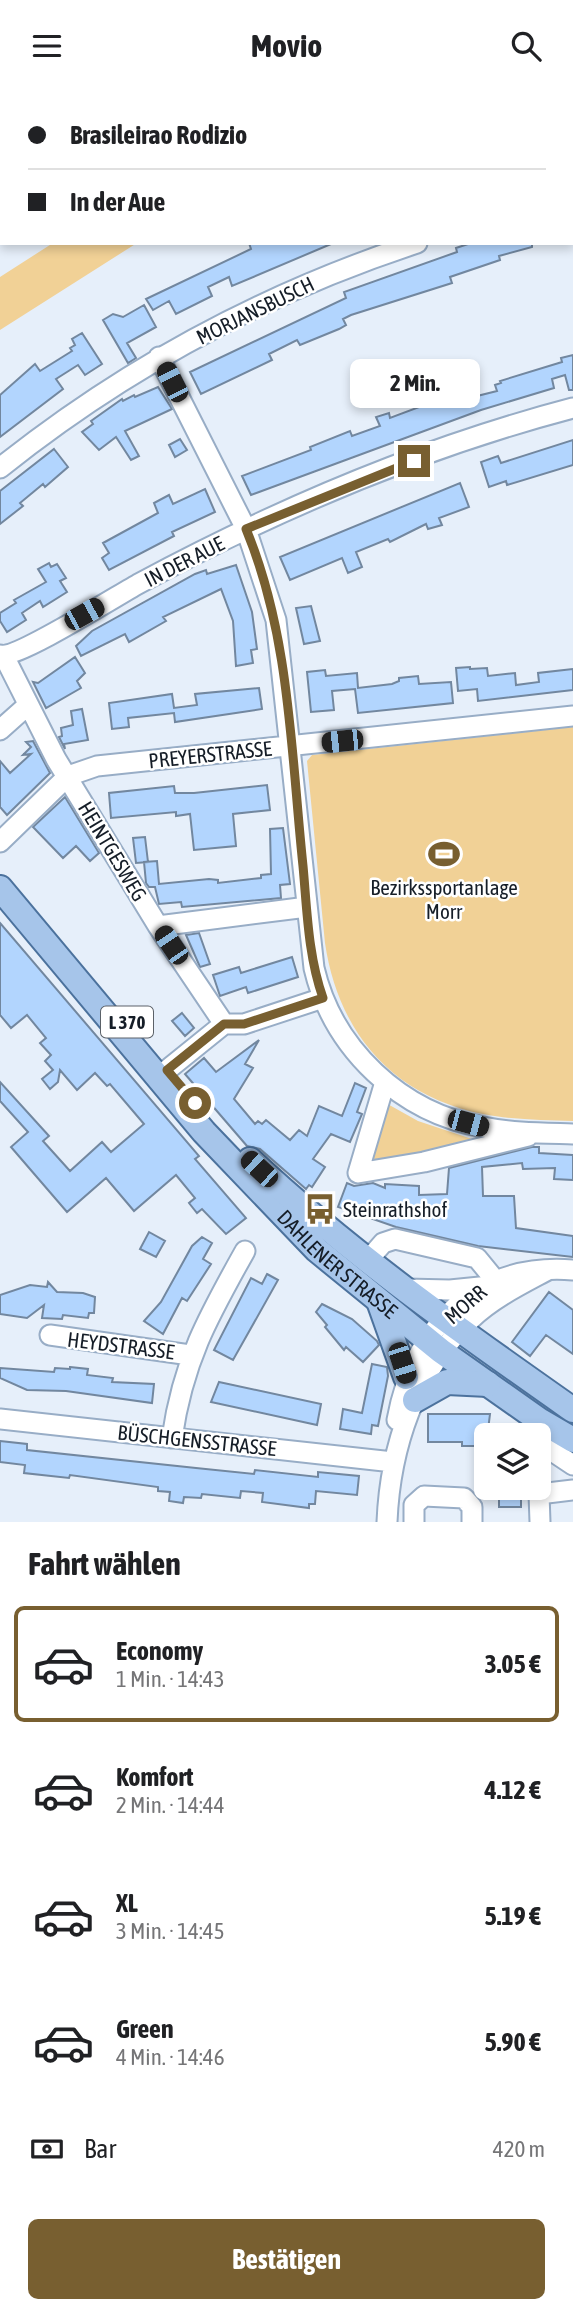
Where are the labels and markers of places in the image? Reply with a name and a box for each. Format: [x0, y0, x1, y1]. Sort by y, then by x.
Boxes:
sports icon: Bezirkssportanlage Morr [427, 837, 461, 871]
place label: Bezirkssportanlage Morr [370, 875, 518, 923]
bus stop icon: Steinrathshof [303, 1192, 337, 1226]
place label: Steinrathshof [343, 1197, 447, 1221]

